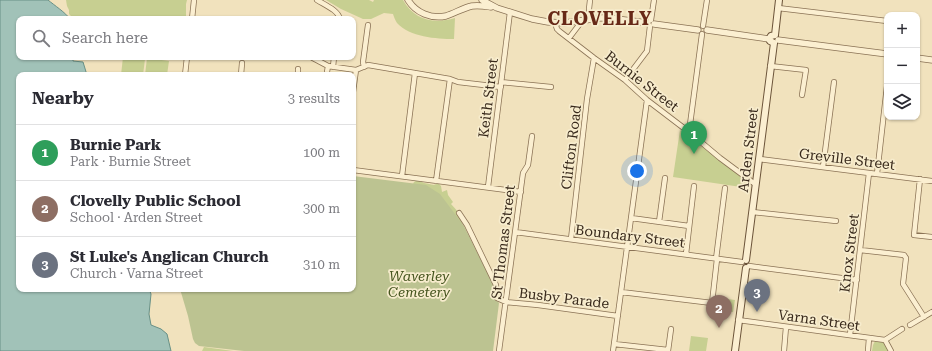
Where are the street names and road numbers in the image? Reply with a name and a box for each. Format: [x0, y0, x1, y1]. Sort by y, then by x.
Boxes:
street label: Burnie Street [602, 47, 682, 115]
street label: Keith Street [475, 57, 501, 139]
street label: Clifton Road [558, 104, 584, 190]
street label: Arden Street [735, 107, 761, 193]
street label: Greville Street [798, 145, 896, 173]
street label: St Thomas Street [488, 184, 518, 300]
street label: Knox Street [836, 213, 862, 293]
street label: Boundary Street [574, 221, 686, 251]
street label: Busby Parade [518, 285, 610, 312]
street label: Varna Street [777, 306, 861, 334]

